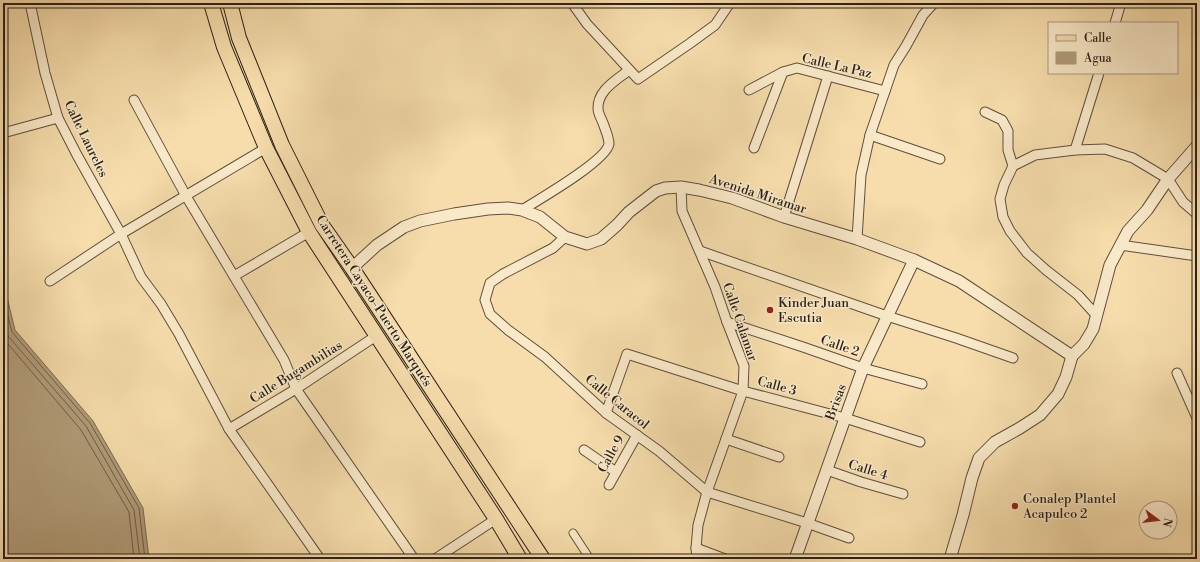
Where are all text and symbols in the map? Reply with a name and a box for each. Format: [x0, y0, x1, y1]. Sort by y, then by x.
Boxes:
legend [1048, 22, 1178, 74]
text: Calle [1084, 31, 1111, 46]
street label: Calle La Paz [800, 50, 874, 82]
text: Agua [1083, 51, 1113, 66]
street label: Calle Laureles [61, 98, 112, 180]
street label: Avenida Miramar [706, 170, 809, 217]
street label: Carretera Cayaco-Puerto Marqués [312, 212, 436, 390]
street label: Calle Calamar [719, 281, 761, 364]
place label: Kinder Juan Escutia [778, 295, 849, 326]
marker: Kinder Juan Escutia [765, 305, 775, 315]
street label: Calle 2 [819, 332, 861, 360]
street label: Calle Bugambilias [247, 337, 345, 407]
street label: Calle Caracol [582, 371, 652, 433]
street label: Calle 3 [756, 373, 798, 399]
street label: Brisas [822, 381, 850, 423]
street label: Calle 9 [594, 432, 628, 476]
street label: Calle 4 [846, 456, 890, 484]
place label: Conalep Plantel Acapulco 2 [1022, 491, 1116, 522]
north arrow [1138, 500, 1178, 540]
marker: Conalep Plantel Acapulco 2 [1010, 501, 1020, 511]
text: N [1159, 516, 1175, 529]

